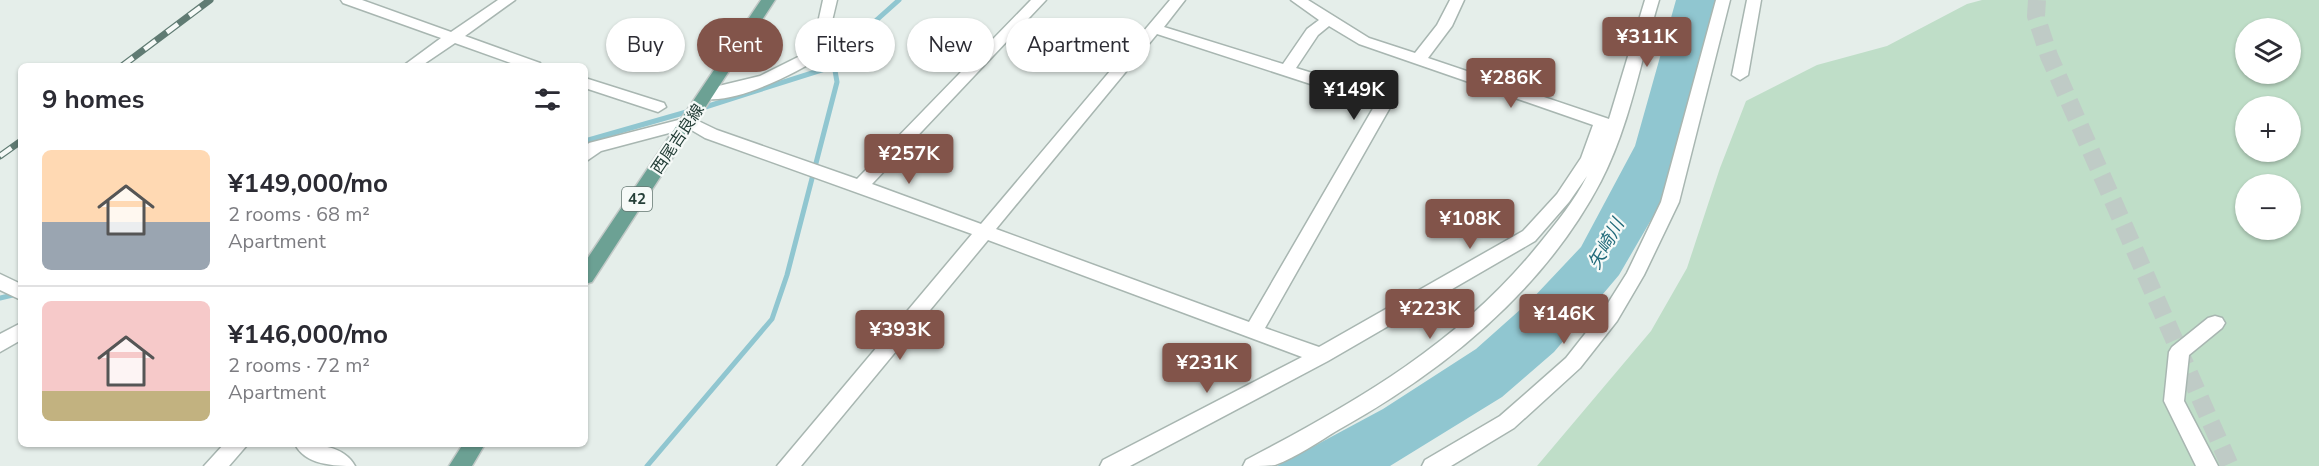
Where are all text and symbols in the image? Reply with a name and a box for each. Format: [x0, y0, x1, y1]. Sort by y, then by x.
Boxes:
pin: ¥311K [1605, 17, 1689, 68]
chip: Buy [606, 18, 685, 72]
chip: Rent [697, 18, 783, 72]
chip: Filters [795, 18, 895, 72]
chip: New [907, 18, 994, 72]
chip: Apartment [1006, 18, 1150, 72]
map controls [2235, 18, 2301, 240]
button: layers [2235, 18, 2301, 84]
text: ¥311K [1616, 23, 1678, 50]
pin: ¥286K [1469, 58, 1553, 109]
text: ¥286K [1480, 64, 1542, 91]
pin: ¥149K [1312, 70, 1396, 121]
text: ¥149K [1323, 76, 1385, 103]
text: 9 homes [42, 82, 144, 117]
icon: filters [531, 83, 564, 116]
button: + [2235, 96, 2301, 162]
street label: 西尾吉良線 [647, 100, 709, 178]
pin: ¥257K [867, 134, 951, 185]
text: ¥257K [878, 140, 940, 167]
text: ¥149,000/mo [228, 166, 388, 201]
icon: home [90, 174, 162, 246]
button: − [2235, 174, 2301, 240]
road number: 42 [622, 187, 652, 211]
pin: ¥108K [1428, 199, 1512, 250]
text: 2 rooms · 68 m² [228, 201, 370, 228]
text: ¥108K [1439, 205, 1501, 232]
water label: 矢崎川 [1582, 213, 1631, 273]
text: Apartment [228, 228, 326, 255]
pin: ¥223K [1388, 289, 1472, 340]
pin: ¥146K [1522, 294, 1606, 345]
text: ¥223K [1399, 295, 1461, 322]
text: ¥146K [1533, 300, 1595, 327]
pin: ¥393K [858, 310, 942, 361]
text: ¥393K [869, 316, 931, 343]
text: ¥146,000/mo [228, 317, 388, 352]
icon: home [90, 325, 162, 397]
pin: ¥231K [1165, 343, 1249, 394]
text: ¥231K [1176, 349, 1238, 376]
text: 2 rooms · 72 m² [228, 352, 370, 379]
text: Apartment [228, 379, 326, 406]

